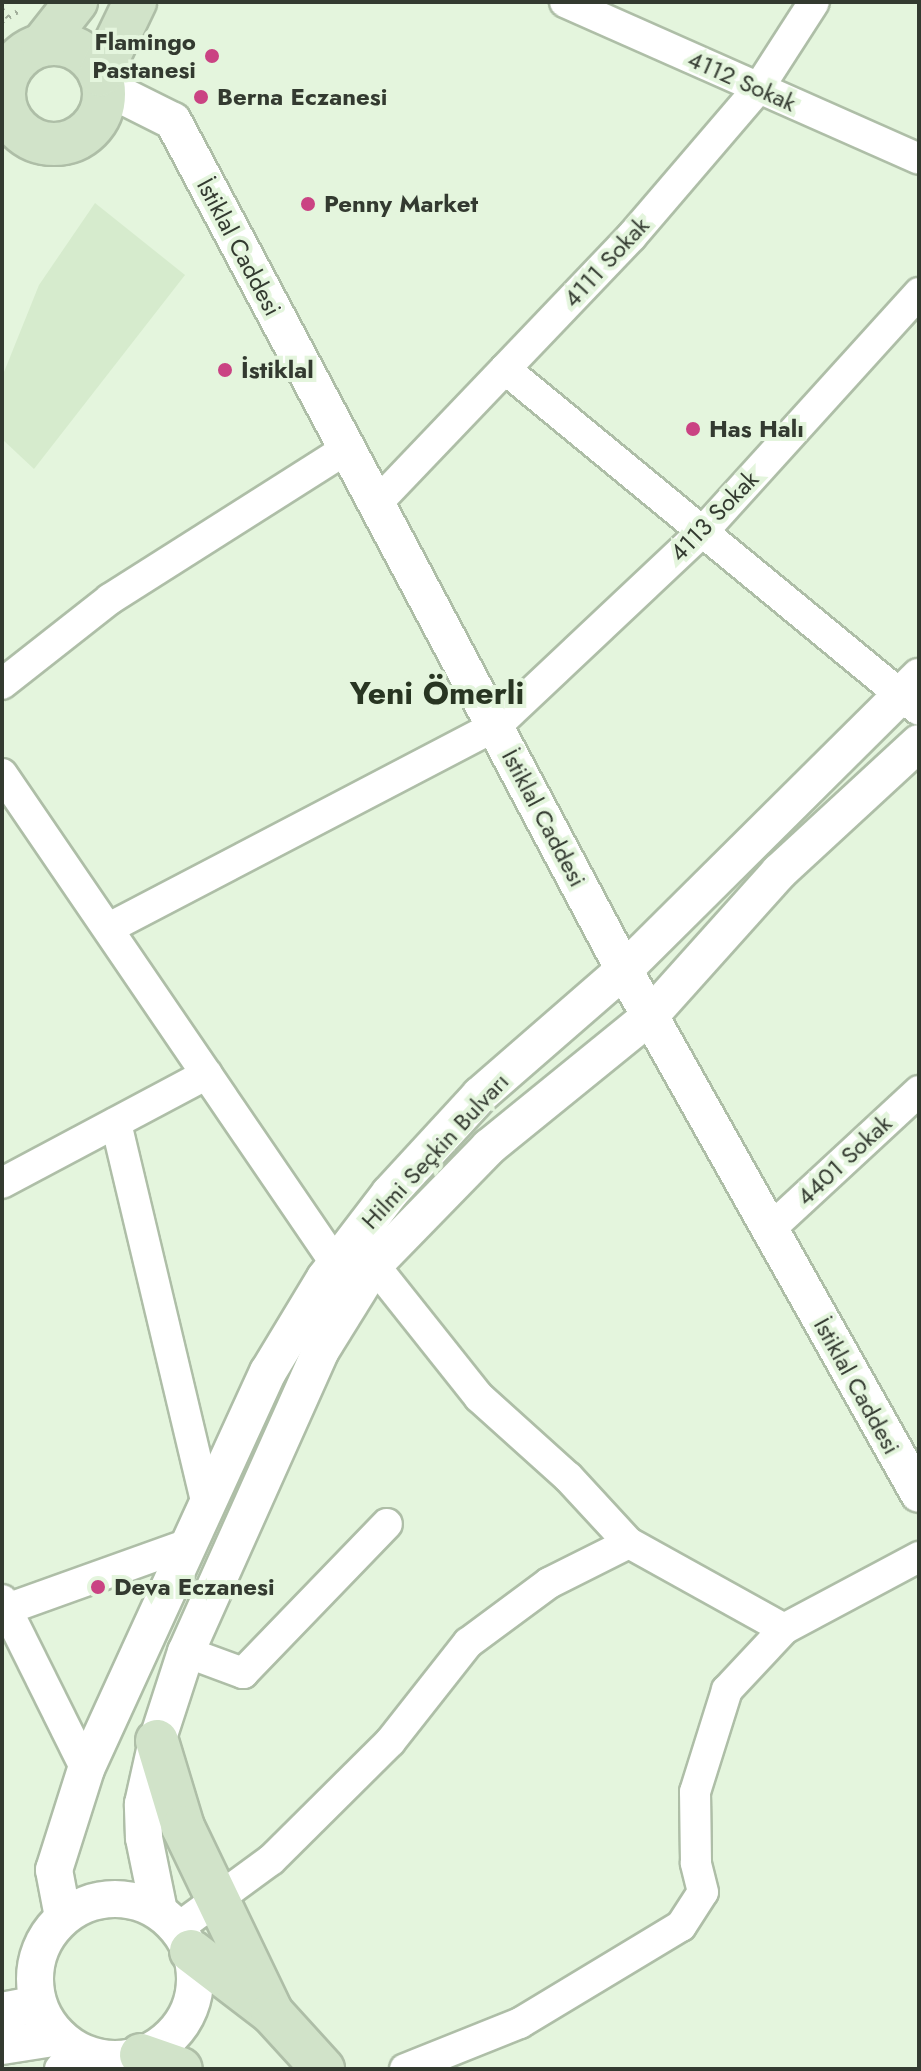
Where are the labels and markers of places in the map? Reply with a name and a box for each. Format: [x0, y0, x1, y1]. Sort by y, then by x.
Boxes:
place label: Flamingo Pastanesi [92, 28, 196, 84]
marker: Flamingo Pastanesi [203, 47, 221, 65]
place label: Berna Eczanesi [217, 83, 387, 111]
marker: Berna Eczanesi [192, 88, 210, 106]
place label: Penny Market [324, 190, 478, 218]
marker: Penny Market [299, 195, 317, 213]
place label: İstiklal [241, 356, 314, 384]
marker: İstiklal [216, 361, 234, 379]
place label: Has Halı [709, 415, 804, 443]
marker: Has Halı [684, 420, 702, 438]
place label: Deva Eczanesi [114, 1573, 275, 1601]
marker: Deva Eczanesi [89, 1578, 107, 1596]

